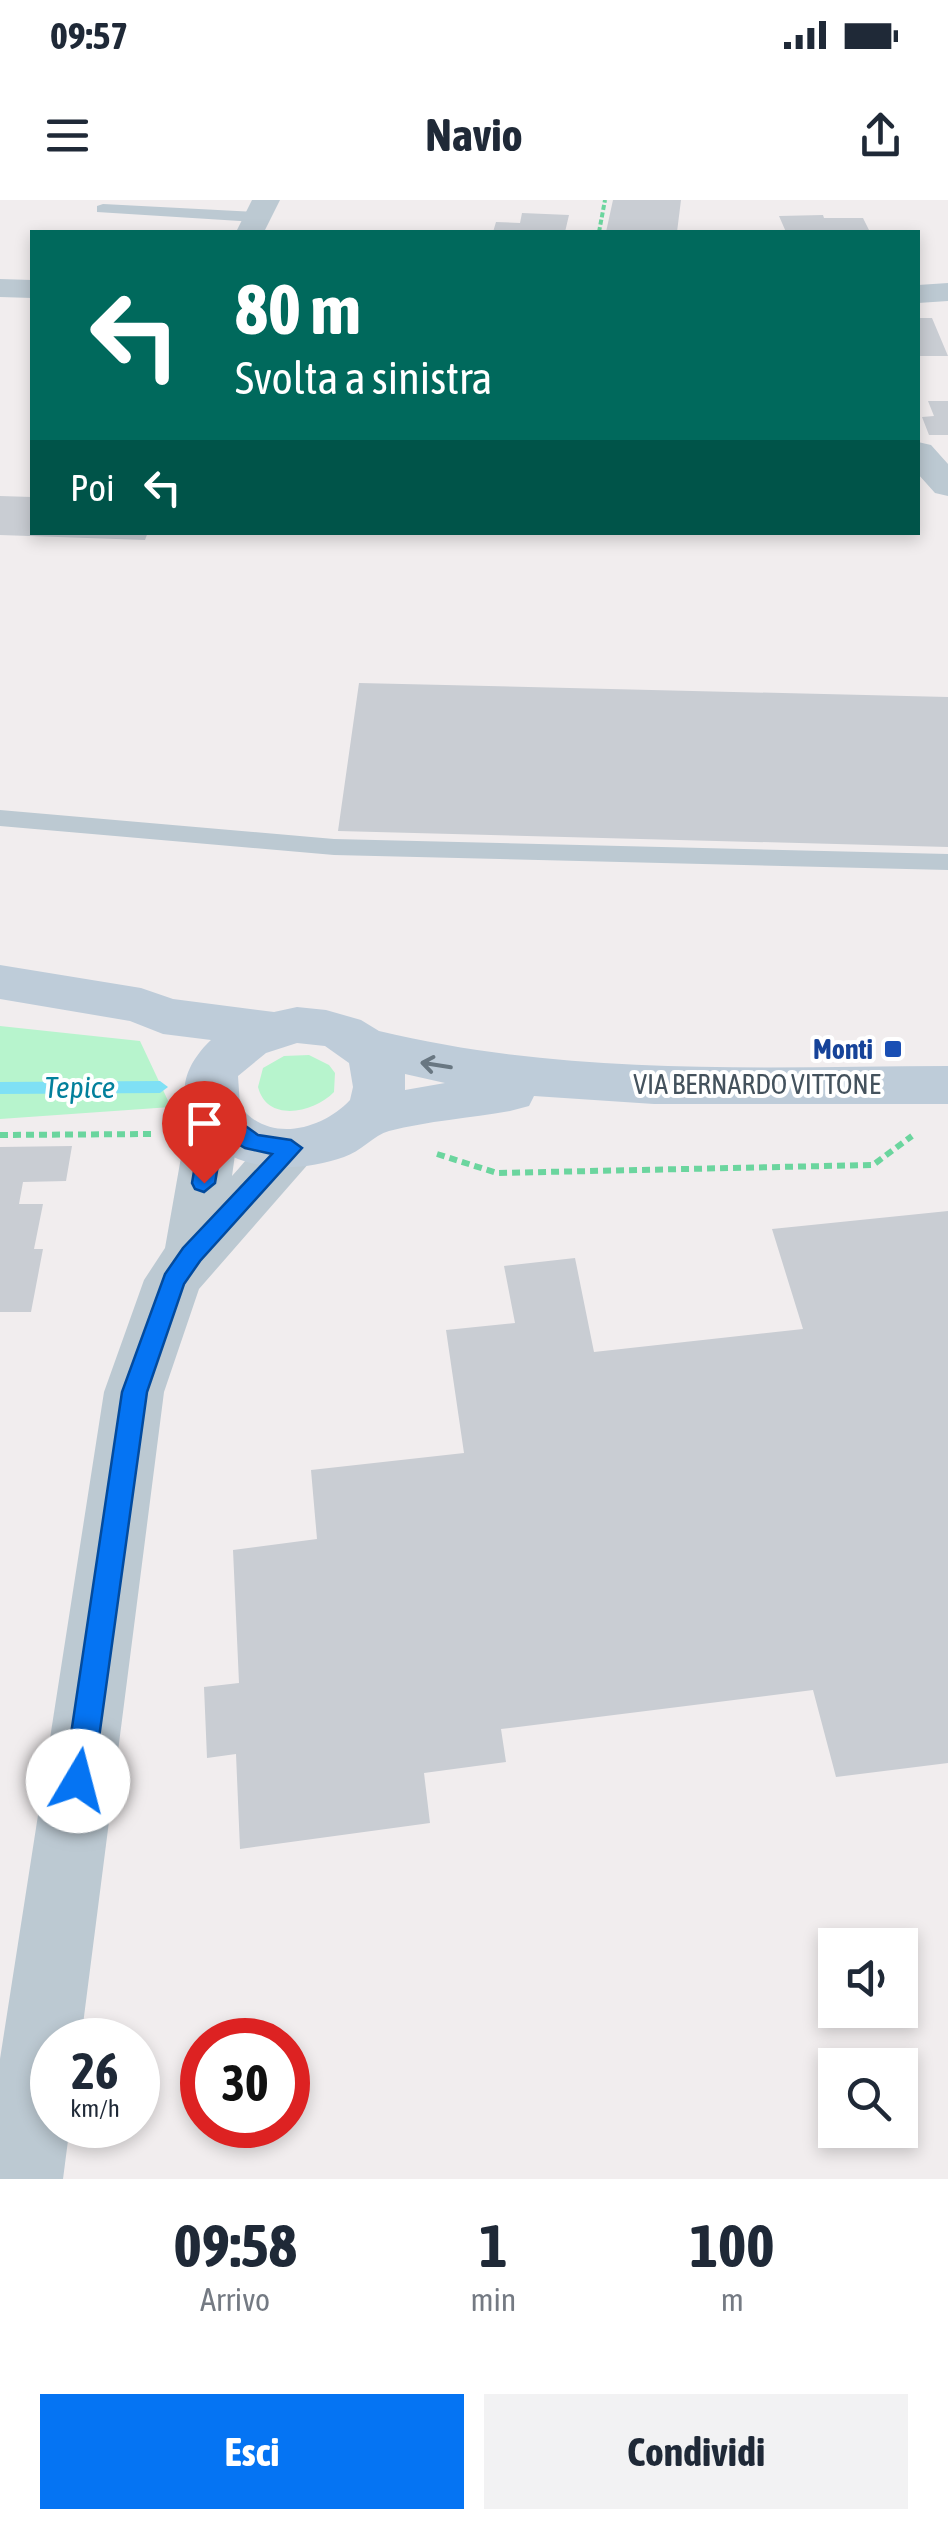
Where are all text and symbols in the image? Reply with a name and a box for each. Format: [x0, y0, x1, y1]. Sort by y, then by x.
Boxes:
text: 09:57 [50, 14, 128, 57]
icon: menu [40, 108, 95, 163]
icon: share [853, 108, 908, 163]
text: Navio [425, 109, 523, 161]
text: 80 m [235, 269, 361, 349]
icon: left [70, 270, 200, 400]
text: Svolta a sinistra [235, 352, 492, 404]
icon: left [135, 460, 190, 515]
text: Poi [70, 466, 115, 509]
place label: Monti [813, 1033, 873, 1065]
marker: Monti [882, 1038, 904, 1060]
one-way arrow [420, 1055, 452, 1074]
street label: VIA BERNARDO VITTONE [633, 1068, 881, 1100]
water label: Tepice [45, 1070, 115, 1104]
pin [162, 1081, 247, 1184]
icon: arrive [177, 1096, 232, 1151]
position arrow [26, 1729, 130, 1833]
map controls [818, 1928, 918, 2148]
button: sound [818, 1928, 918, 2028]
speed limit sign: 30 [180, 2018, 310, 2148]
text: 26 [71, 2042, 118, 2100]
button: search [818, 2048, 918, 2148]
text: km/h [70, 2094, 120, 2122]
text: 09:58 [173, 2211, 297, 2280]
text: 1 [479, 2211, 508, 2280]
text: 100 [690, 2211, 774, 2280]
text: Arrivo [200, 2281, 270, 2318]
text: min [470, 2281, 516, 2318]
text: m [721, 2281, 744, 2318]
button: Esci [40, 2394, 464, 2509]
button: Condividi [484, 2394, 908, 2509]

